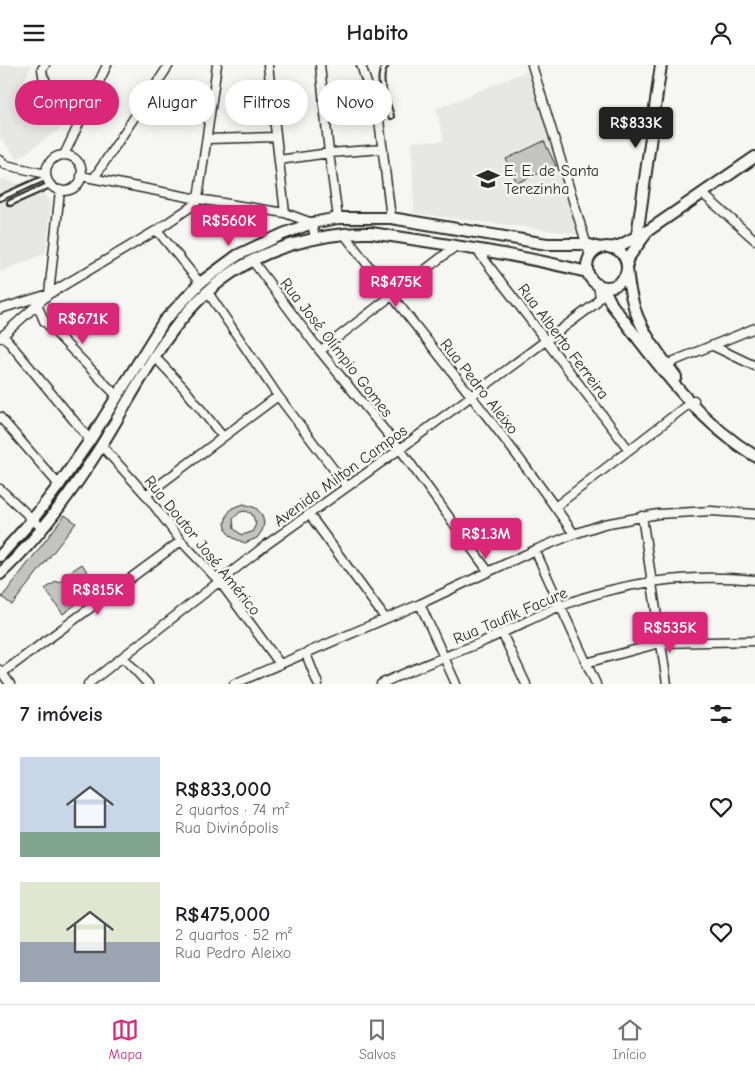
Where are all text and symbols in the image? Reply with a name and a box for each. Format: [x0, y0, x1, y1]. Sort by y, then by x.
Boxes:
icon: menu [20, 19, 48, 47]
icon: person [707, 19, 735, 47]
text: Habito [347, 20, 408, 46]
chip: Comprar [15, 80, 119, 125]
chip: Alugar [129, 80, 215, 125]
chip: Filtros [225, 80, 308, 125]
chip: Novo [318, 80, 392, 125]
pin: R$833K [595, 107, 677, 149]
text: R$833K [610, 114, 662, 132]
place label: E. E. de Santa Terezinha [504, 162, 599, 198]
school or university icon: E. E. de Santa Terezinha [475, 166, 501, 192]
pin: R$560K [188, 205, 270, 247]
text: R$560K [202, 212, 256, 230]
pin: R$475K [355, 265, 437, 308]
text: R$475K [370, 273, 422, 291]
street label: Rua José Olímpio Gomes [276, 275, 396, 421]
street label: Rua Alberto Ferreira [514, 280, 612, 403]
pin: R$671K [42, 303, 124, 345]
text: R$671K [58, 310, 108, 328]
street label: Rua Pedro Aleixo [436, 335, 522, 438]
street label: Avenida Milton Campos [270, 421, 411, 530]
street label: Rua Doutor José Américo [140, 472, 264, 619]
pin: R$1.3M [445, 517, 527, 560]
text: R$1.3M [462, 525, 510, 543]
pin: R$815K [57, 573, 139, 616]
text: R$815K [73, 581, 123, 599]
street label: Rua Taufik Facure [451, 584, 570, 648]
pin: R$535K [629, 611, 711, 654]
text: R$535K [644, 619, 696, 637]
icon: filters [707, 700, 735, 728]
text: 7 imóveis [20, 702, 102, 726]
icon: home [60, 777, 120, 837]
text: R$833,000 [175, 777, 271, 801]
icon: heart [707, 793, 735, 821]
text: 2 quartos · 74 m² [175, 801, 289, 819]
text: Rua Divinópolis [175, 819, 278, 837]
icon: home [60, 902, 120, 962]
text: R$475,000 [175, 902, 270, 926]
icon: heart [707, 918, 735, 946]
text: 2 quartos · 52 m² [175, 926, 292, 944]
text: Rua Pedro Aleixo [175, 944, 291, 962]
tab: Mapa [108, 1016, 142, 1063]
tab: Salvos [359, 1016, 396, 1063]
tab: Início [613, 1016, 647, 1063]

